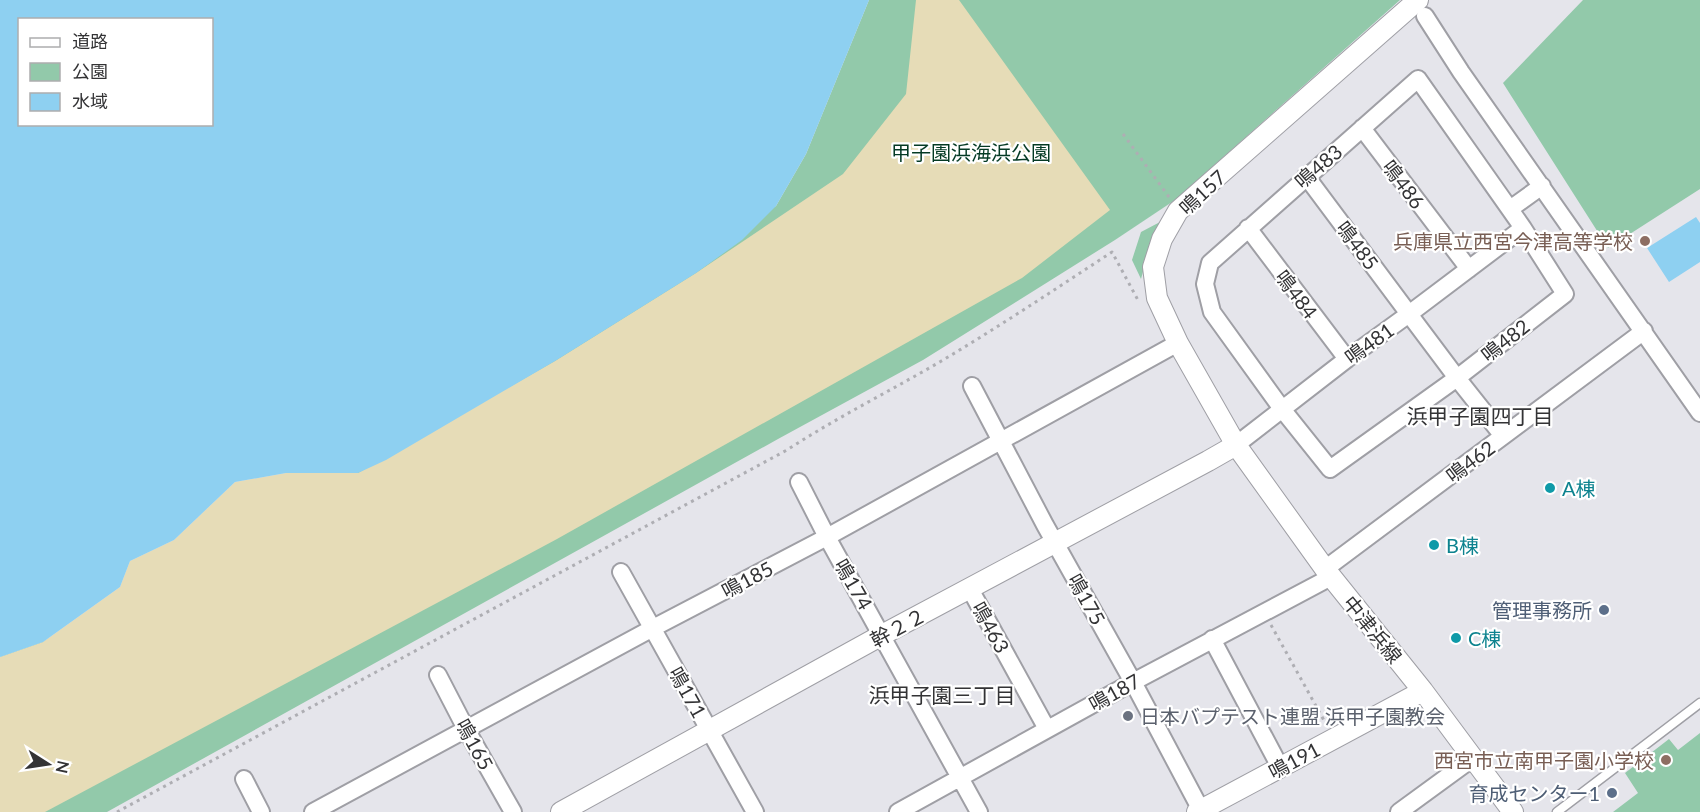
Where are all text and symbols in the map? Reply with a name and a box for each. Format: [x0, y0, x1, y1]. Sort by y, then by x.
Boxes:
legend [18, 18, 213, 126]
text: 道路 [72, 30, 108, 52]
text: 公園 [72, 60, 108, 82]
text: 水域 [72, 90, 108, 112]
street label: 鳴483 [1289, 139, 1347, 193]
park label: 甲子園浜海浜公園 [891, 140, 1051, 164]
street label: 鳴486 [1378, 155, 1430, 213]
street label: 鳴157 [1174, 165, 1230, 219]
street label: 鳴485 [1332, 216, 1384, 274]
place label: 兵庫県立西宮今津高等学校 [1393, 229, 1633, 253]
marker: 兵庫県立西宮今津高等学校 [1638, 234, 1652, 248]
street label: 鳴484 [1271, 265, 1323, 323]
street label: 鳴482 [1476, 314, 1534, 366]
street label: 鳴481 [1340, 317, 1398, 369]
district label: 浜甲子園四丁目 [1407, 403, 1554, 428]
street label: 鳴462 [1441, 435, 1499, 487]
place label: A棟 [1562, 476, 1596, 500]
marker: A棟 [1543, 481, 1557, 495]
place label: B棟 [1446, 533, 1479, 557]
marker: B棟 [1427, 538, 1441, 552]
street label: 鳴174 [830, 554, 878, 614]
street label: 鳴185 [717, 556, 777, 602]
street label: 鳴175 [1063, 569, 1111, 629]
street label: 中津浜線 [1339, 590, 1407, 668]
street label: 鳴463 [967, 597, 1015, 657]
place label: 管理事務所 [1492, 598, 1592, 622]
street label: 幹２２ [866, 602, 930, 652]
marker: 管理事務所 [1597, 603, 1611, 617]
place label: C棟 [1468, 626, 1501, 650]
marker: C棟 [1449, 631, 1463, 645]
street label: 鳴171 [664, 662, 712, 722]
street label: 鳴187 [1084, 668, 1144, 716]
district label: 浜甲子園三丁目 [869, 682, 1016, 707]
place label: 日本バプテスト連盟 浜甲子園教会 [1140, 704, 1445, 728]
marker: 日本バプテスト連盟 浜甲子園教会 [1121, 709, 1135, 723]
street label: 鳴165 [451, 714, 499, 774]
north arrow [18, 734, 78, 794]
street label: 鳴191 [1264, 737, 1324, 783]
place label: 西宮市立南甲子園小学校 [1434, 748, 1654, 772]
marker: 西宮市立南甲子園小学校 [1659, 753, 1673, 767]
text: N [53, 759, 74, 775]
place label: 育成センター1 [1468, 781, 1600, 805]
marker: 育成センター1 [1605, 786, 1619, 800]

